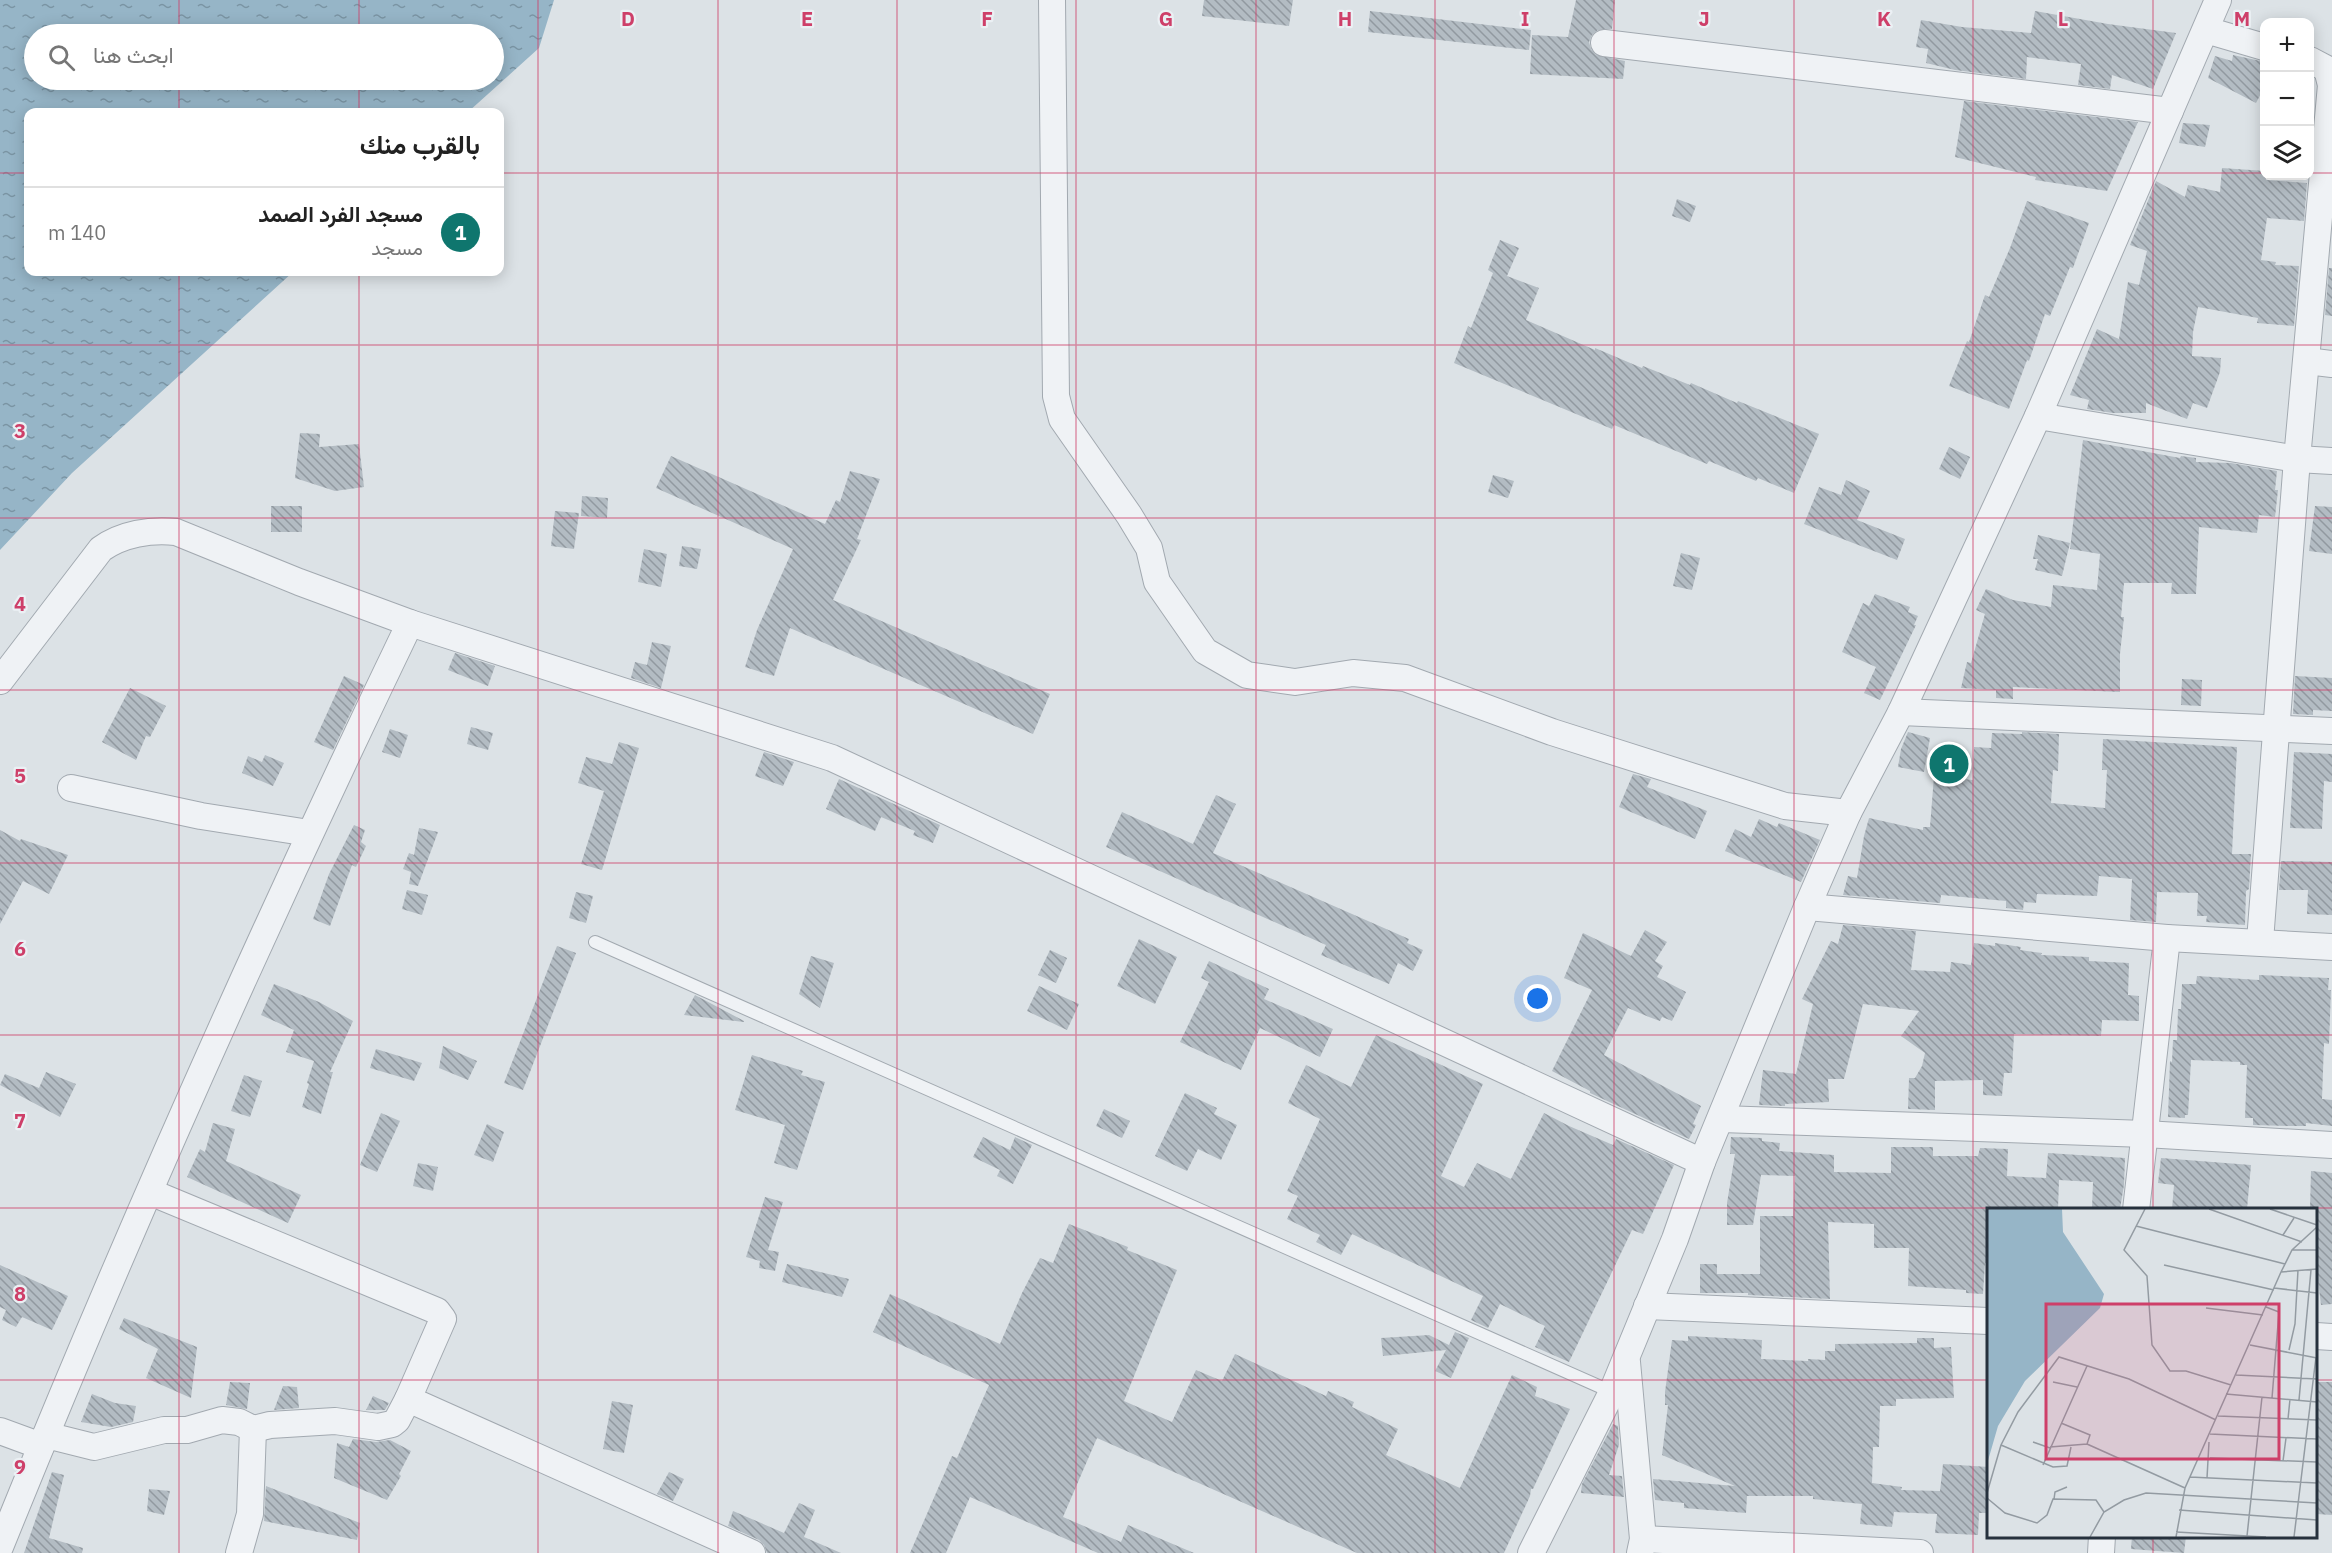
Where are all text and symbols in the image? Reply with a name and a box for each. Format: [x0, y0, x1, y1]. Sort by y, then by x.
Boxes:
text: D [621, 5, 635, 32]
text: E [801, 5, 813, 32]
text: F [981, 5, 993, 32]
text: G [1159, 5, 1173, 32]
text: H [1338, 5, 1352, 32]
text: I [1521, 5, 1529, 32]
text: J [1698, 5, 1710, 32]
text: K [1877, 5, 1891, 32]
text: L [2058, 5, 2068, 32]
text: M [2234, 5, 2250, 32]
map controls [2260, 18, 2314, 180]
button: + [2260, 18, 2314, 72]
search box [24, 24, 504, 90]
text: ابحث هنا [93, 40, 174, 69]
icon: search [45, 41, 78, 74]
button: − [2260, 72, 2314, 126]
button: layers [2260, 126, 2314, 180]
text: بالقرب منك [360, 127, 480, 161]
text: مسجد الفرد الصمد [258, 199, 423, 228]
text: 140 m [48, 219, 106, 246]
text: 1 [455, 219, 467, 246]
text: مسجد [371, 234, 423, 261]
text: 3 [14, 417, 26, 444]
text: 4 [14, 590, 26, 617]
pin: 1 [1930, 742, 1968, 786]
text: 5 [14, 762, 26, 789]
text: 6 [14, 935, 26, 962]
your location [1523, 984, 1552, 1013]
text: 7 [14, 1107, 26, 1134]
inset map [1987, 1208, 2317, 1538]
text: 8 [14, 1280, 26, 1307]
text: 9 [14, 1453, 26, 1480]

